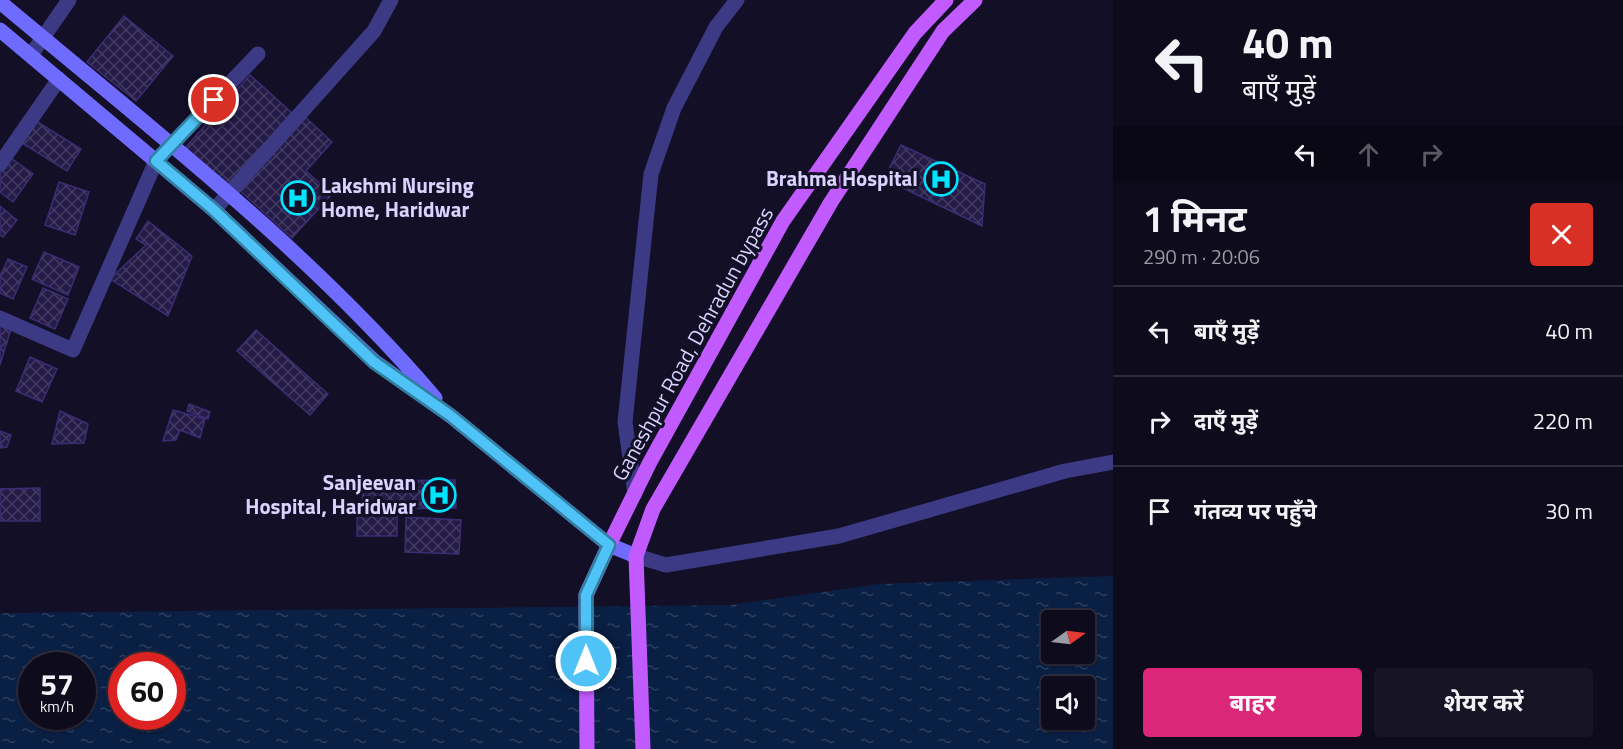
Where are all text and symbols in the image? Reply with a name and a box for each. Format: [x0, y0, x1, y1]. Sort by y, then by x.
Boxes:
text: 40 m [1242, 10, 1334, 74]
icon: left [1143, 24, 1221, 102]
text: बाएँ मुड़ें [1242, 68, 1316, 109]
pin [188, 74, 239, 125]
icon: arrive [197, 83, 230, 116]
icon: left [1289, 138, 1322, 171]
icon: ahead [1352, 138, 1385, 171]
icon: right [1415, 138, 1448, 171]
hospital icon: Brahma Hospital [923, 161, 959, 197]
place label: Brahma Hospital [766, 162, 918, 194]
place label: Lakshmi Nursing Home, Haridwar [321, 169, 474, 225]
hospital icon: Lakshmi Nursing Home, Haridwar [280, 180, 316, 216]
text: 1 मिनट [1143, 191, 1247, 246]
street label: Ganeshpur Road, Dehradun bypass [603, 201, 781, 486]
button: close [1530, 203, 1593, 266]
text: 290 m · 20:06 [1143, 241, 1260, 272]
text: बाएँ मुड़ें [1194, 314, 1259, 348]
text: 40 m [1545, 314, 1593, 348]
icon: left [1143, 315, 1176, 348]
text: दाएँ मुड़ें [1194, 404, 1258, 438]
text: 220 m [1533, 404, 1593, 438]
icon: right [1143, 405, 1176, 438]
place label: Sanjeevan Hospital, Haridwar [245, 466, 416, 522]
hospital icon: Sanjeevan Hospital, Haridwar [421, 477, 457, 513]
text: गंतव्य पर पहुँचे [1194, 494, 1317, 528]
text: 30 m [1545, 494, 1593, 528]
icon: arrive [1143, 495, 1176, 528]
north arrow [1041, 610, 1095, 664]
map controls [1041, 610, 1095, 730]
position arrow [554, 629, 618, 693]
speed limit sign: 60 [108, 652, 186, 730]
text: 57 [40, 661, 74, 707]
button: बाहर [1143, 668, 1362, 737]
button: शेयर करें [1374, 668, 1593, 737]
button: sound [1041, 676, 1095, 730]
text: km/h [40, 695, 74, 718]

